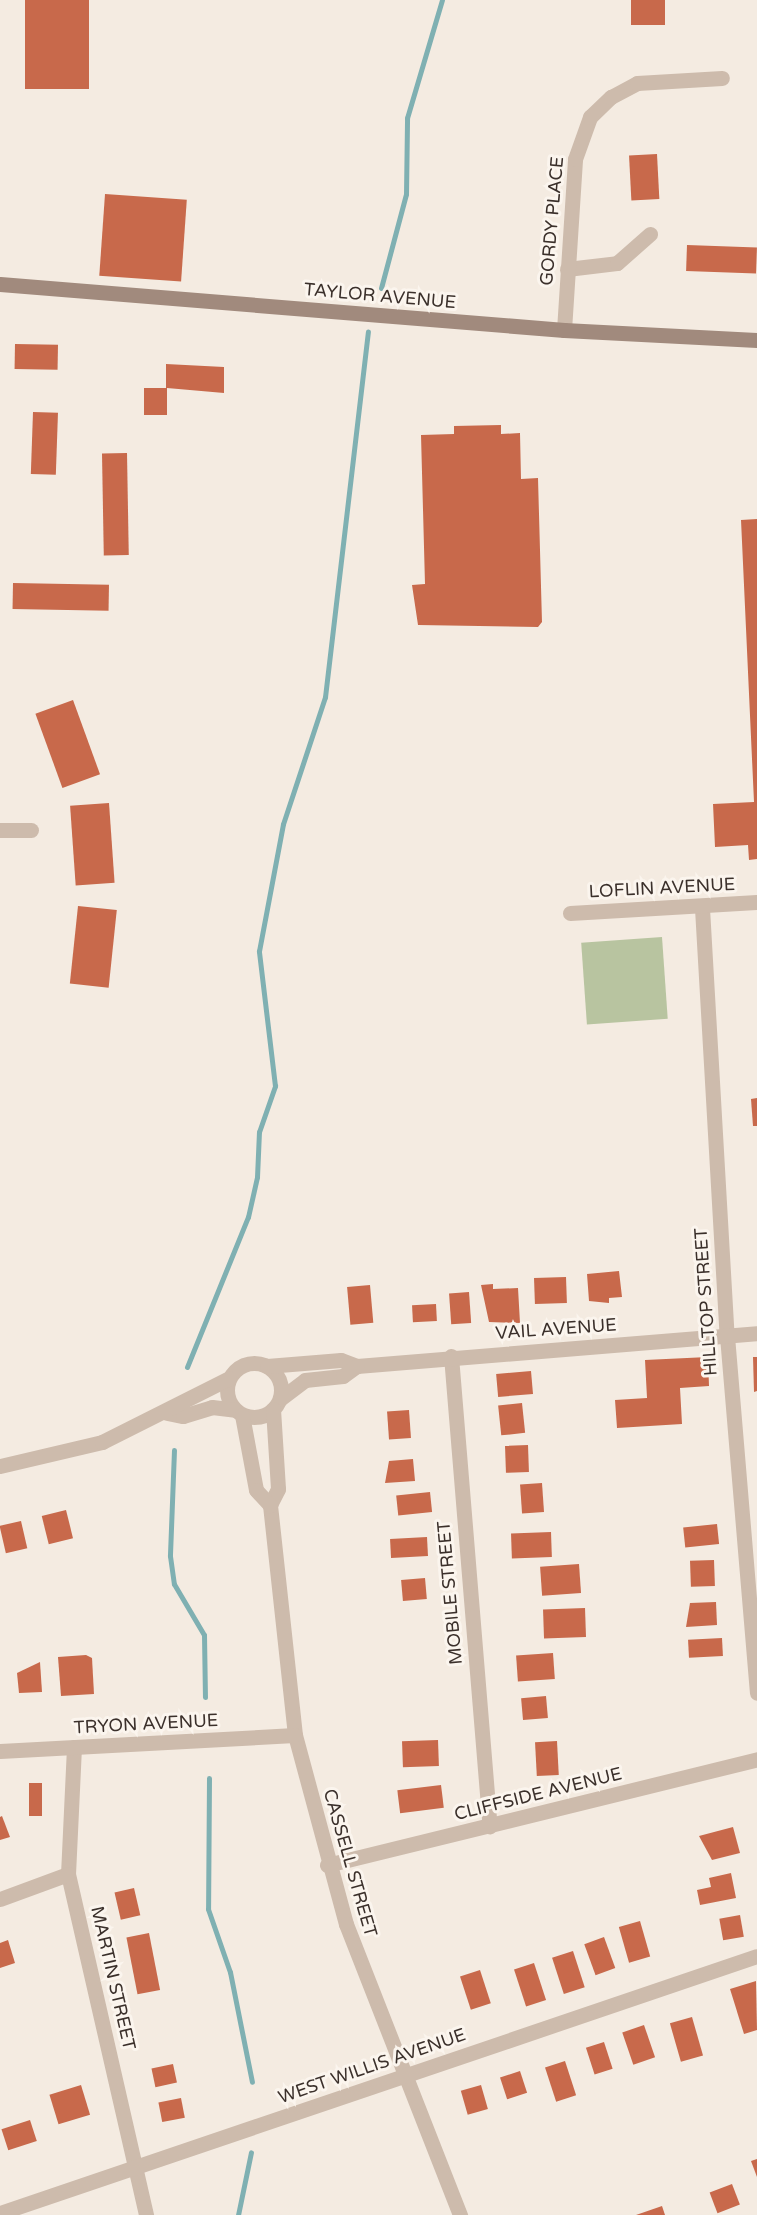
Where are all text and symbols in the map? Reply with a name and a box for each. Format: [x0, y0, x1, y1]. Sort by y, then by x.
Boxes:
street label: GORDY PLACE [536, 156, 568, 286]
street label: TAYLOR AVENUE [303, 279, 457, 313]
street label: LOFLIN AVENUE [588, 873, 736, 903]
street label: HILLTOP STREET [690, 1227, 722, 1377]
street label: VAIL AVENUE [495, 1314, 617, 1344]
street label: MOBILE STREET [433, 1520, 467, 1666]
street label: TRYON AVENUE [73, 1709, 219, 1739]
street label: CLIFFSIDE AVENUE [452, 1763, 624, 1825]
street label: CASSELL STREET [319, 1786, 381, 1940]
street label: MARTIN STREET [86, 1904, 140, 2052]
street label: WEST WILLIS AVENUE [275, 2024, 469, 2108]

